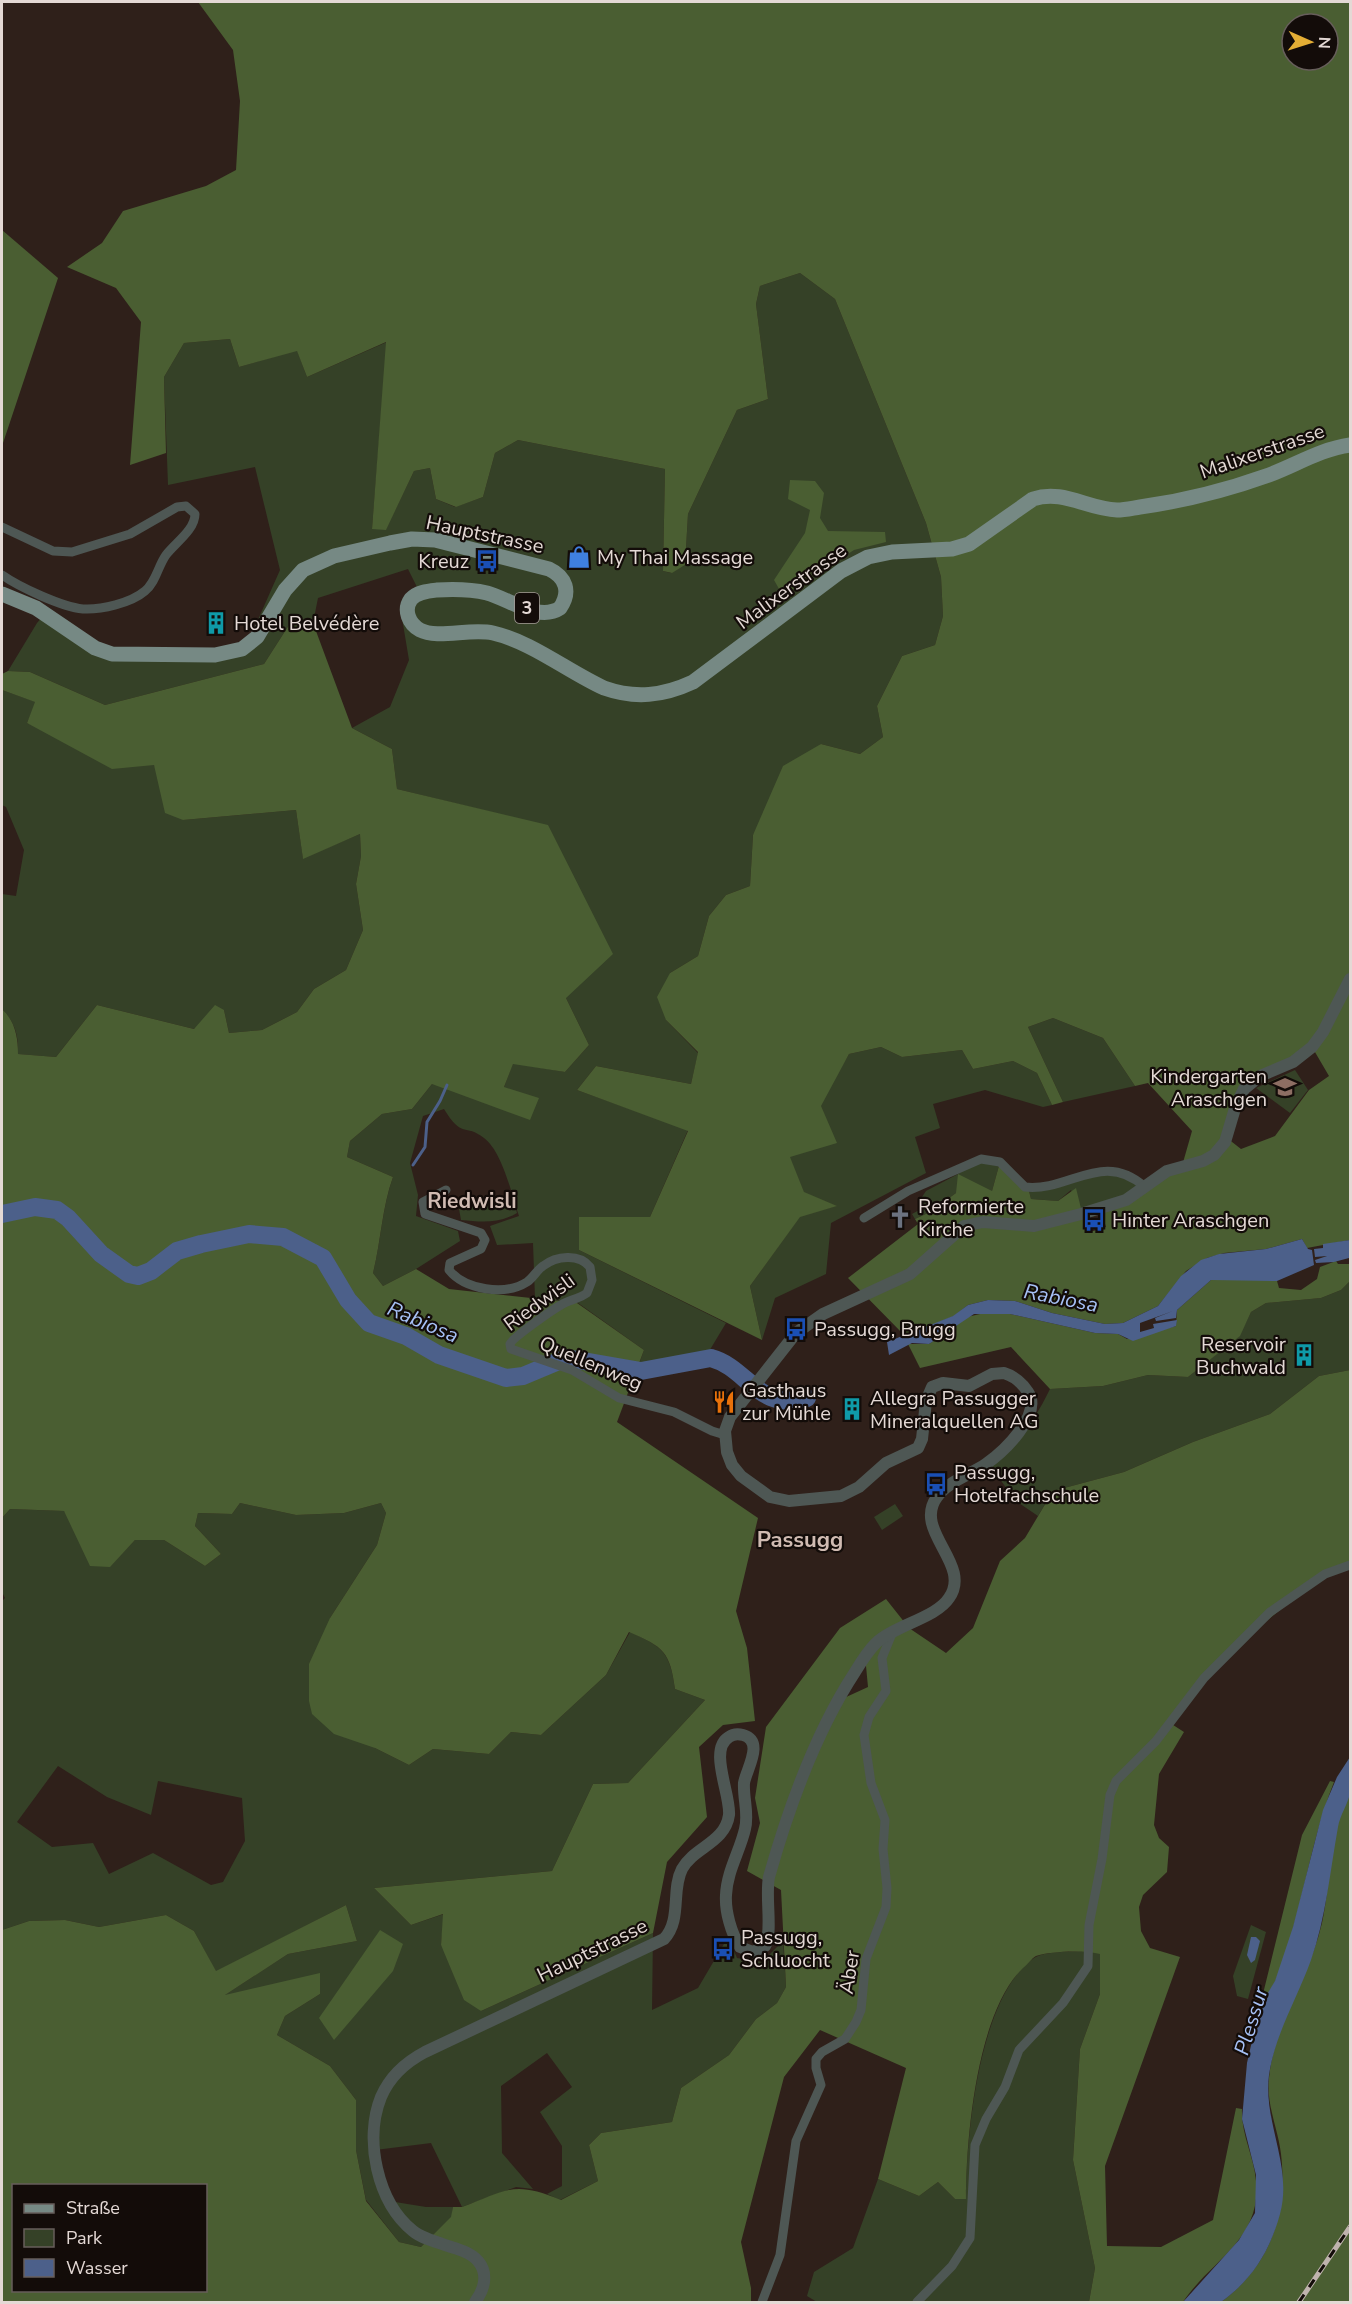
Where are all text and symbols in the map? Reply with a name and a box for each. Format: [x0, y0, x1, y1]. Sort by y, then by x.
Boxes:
north arrow [1280, 12, 1340, 72]
text: N [1313, 36, 1335, 49]
street label: Malixerstrasse [1196, 417, 1328, 485]
street label: Hauptstrasse [424, 509, 546, 560]
street label: Malixerstrasse [731, 537, 852, 636]
shop icon: My Thai Massage [566, 544, 592, 570]
place label: My Thai Massage [597, 544, 753, 571]
place label: Kreuz [418, 548, 469, 575]
bus stop icon: Kreuz [474, 548, 500, 574]
road number: 3 [515, 593, 539, 623]
building icon: Hotel Belvédère [203, 610, 229, 636]
place label: Hotel Belvédère [234, 610, 379, 637]
place label: Kindergarten Araschgen [1150, 1063, 1267, 1113]
school or university icon: Kindergarten Araschgen [1272, 1074, 1298, 1100]
district label: Riedwisli [427, 1187, 517, 1215]
place label: Reformierte Kirche [918, 1193, 1024, 1243]
church icon: Reformierte Kirche [887, 1204, 913, 1230]
bus stop icon: Hinter Araschgen [1081, 1207, 1107, 1233]
place label: Hinter Araschgen [1112, 1207, 1269, 1234]
street label: Riedwisli [498, 1267, 580, 1337]
water label: Rabiosa [1021, 1277, 1101, 1319]
water label: Rabiosa [383, 1294, 463, 1350]
bus stop icon: Passugg, Brugg [783, 1316, 809, 1342]
place label: Passugg, Brugg [814, 1316, 956, 1343]
street label: Quellenweg [535, 1330, 647, 1397]
place label: Reservoir Buchwald [1196, 1331, 1286, 1381]
building icon: Reservoir Buchwald [1291, 1342, 1317, 1368]
place label: Gasthaus zur Mühle [742, 1377, 831, 1427]
place label: Allegra Passugger Mineralquellen AG [870, 1385, 1038, 1435]
restaurant icon: Gasthaus zur Mühle [711, 1389, 737, 1415]
building icon: Allegra Passugger Mineralquellen AG [839, 1396, 865, 1422]
place label: Passugg, Hotelfachschule [954, 1459, 1099, 1509]
bus stop icon: Passugg, Hotelfachschule [923, 1471, 949, 1497]
district label: Passugg [757, 1525, 843, 1555]
street label: Hauptstrasse [533, 1912, 652, 1989]
place label: Passugg, Schluocht [741, 1924, 831, 1974]
bus stop icon: Passugg, Schluocht [710, 1936, 736, 1962]
street label: Äber [833, 1948, 866, 1996]
water label: Plessur [1227, 1983, 1275, 2059]
legend [12, 2184, 207, 2292]
text: Straße [66, 2196, 120, 2220]
text: Park [66, 2226, 103, 2250]
text: Wasser [66, 2256, 128, 2280]

